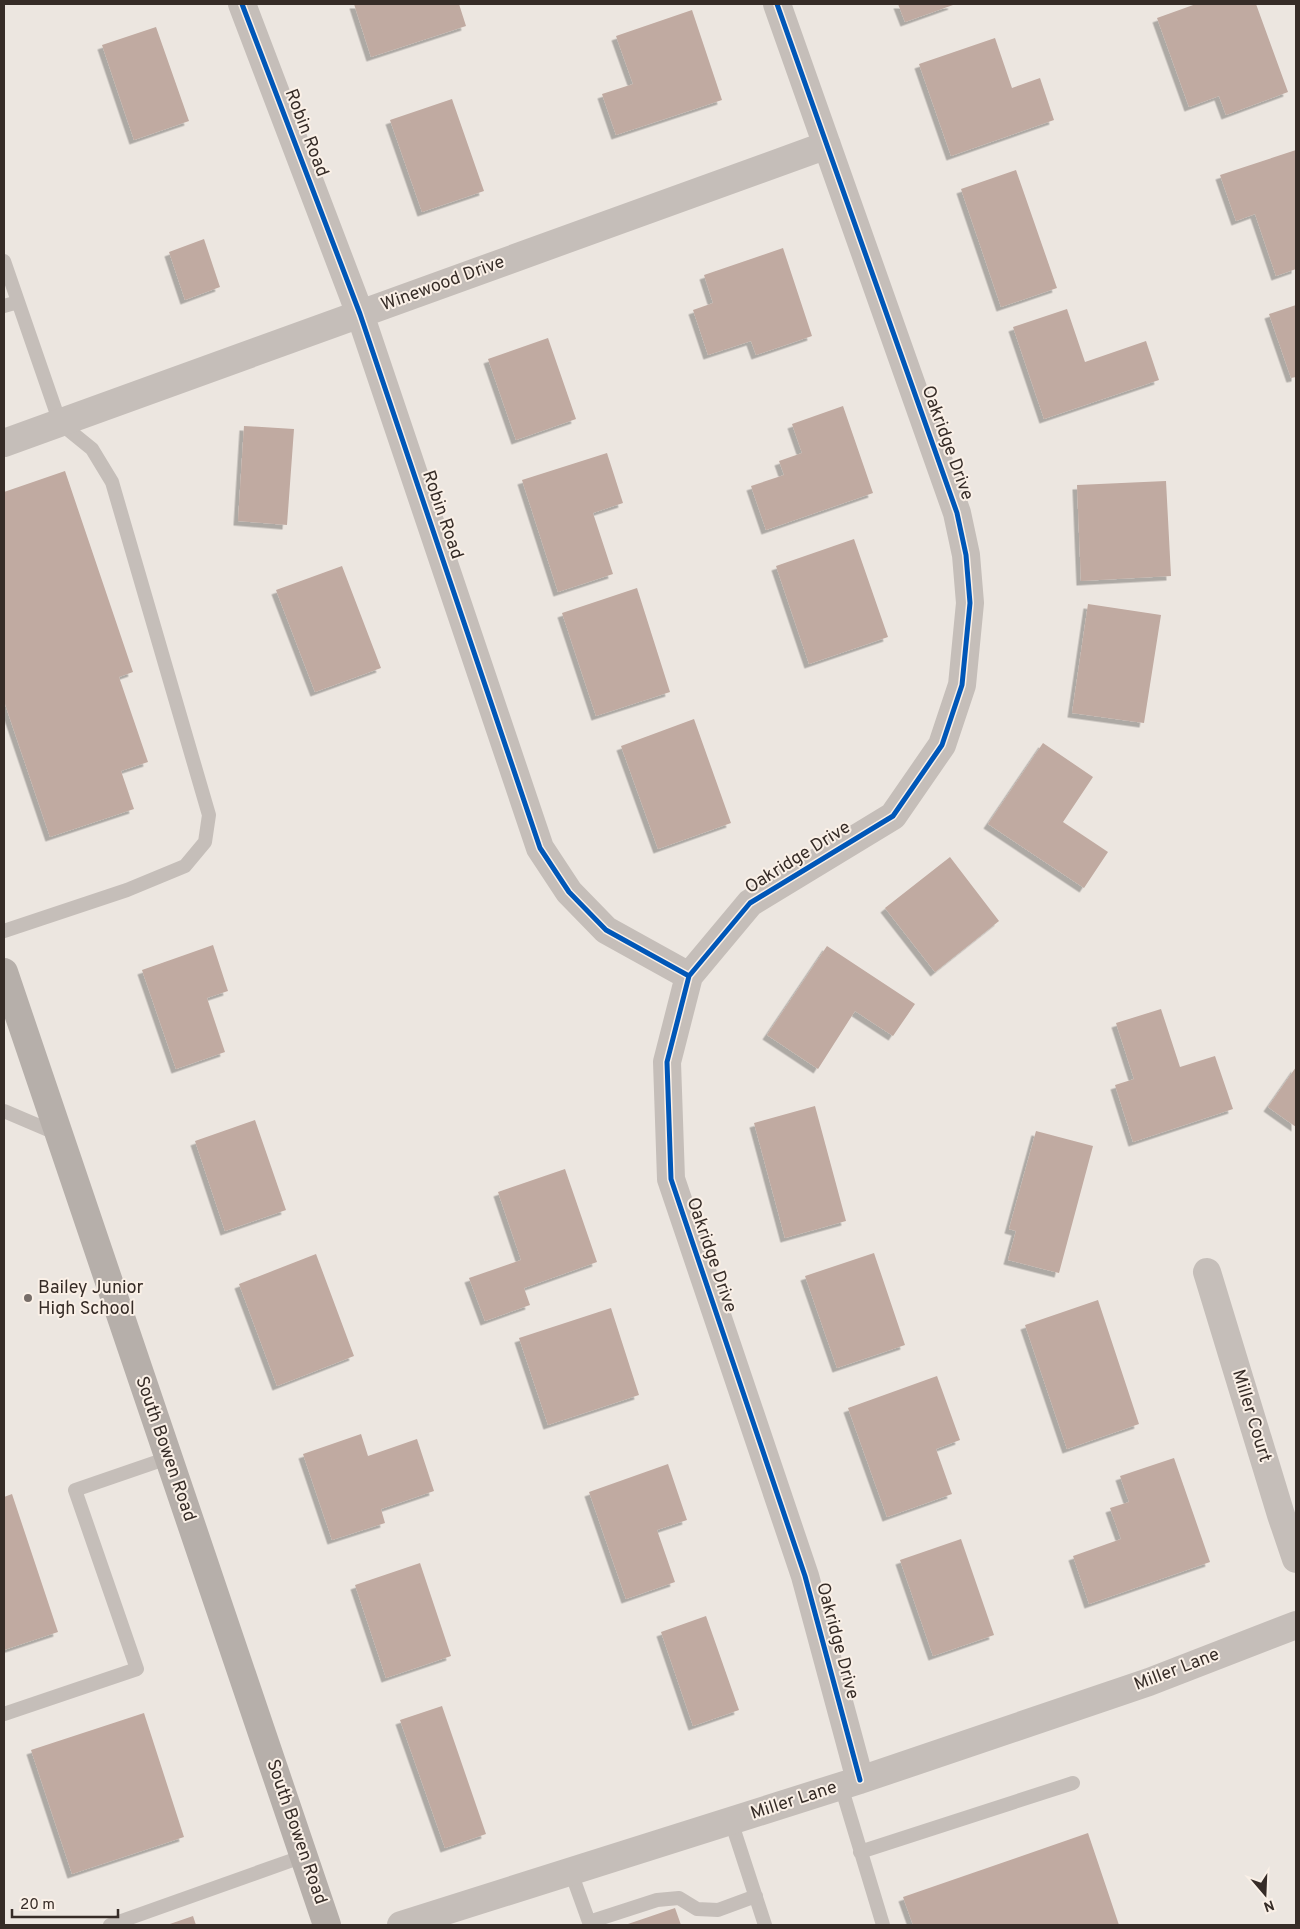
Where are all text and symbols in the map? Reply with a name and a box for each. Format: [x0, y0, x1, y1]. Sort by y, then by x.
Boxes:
street label: Robin Road [279, 86, 333, 180]
street label: Winewood Drive [378, 251, 508, 317]
street label: Oakridge Drive [916, 383, 978, 503]
street label: Robin Road [416, 468, 468, 562]
street label: Oakridge Drive [741, 816, 855, 900]
street label: Oakridge Drive [681, 1194, 741, 1316]
place label: Bailey Junior High School [38, 1277, 144, 1321]
marker: Bailey Junior High School [22, 1292, 34, 1304]
street label: Miller Court [1226, 1367, 1276, 1465]
street label: South Bowen Road [129, 1373, 201, 1525]
street label: Oakridge Drive [810, 1580, 864, 1702]
street label: Miller Lane [1131, 1643, 1223, 1697]
street label: South Bowen Road [260, 1756, 332, 1908]
street label: Miller Lane [748, 1776, 840, 1826]
north arrow [1240, 1869, 1290, 1919]
scale bar [12, 1886, 119, 1918]
text: N [1261, 1895, 1276, 1915]
text: 20 m [20, 1896, 55, 1915]

